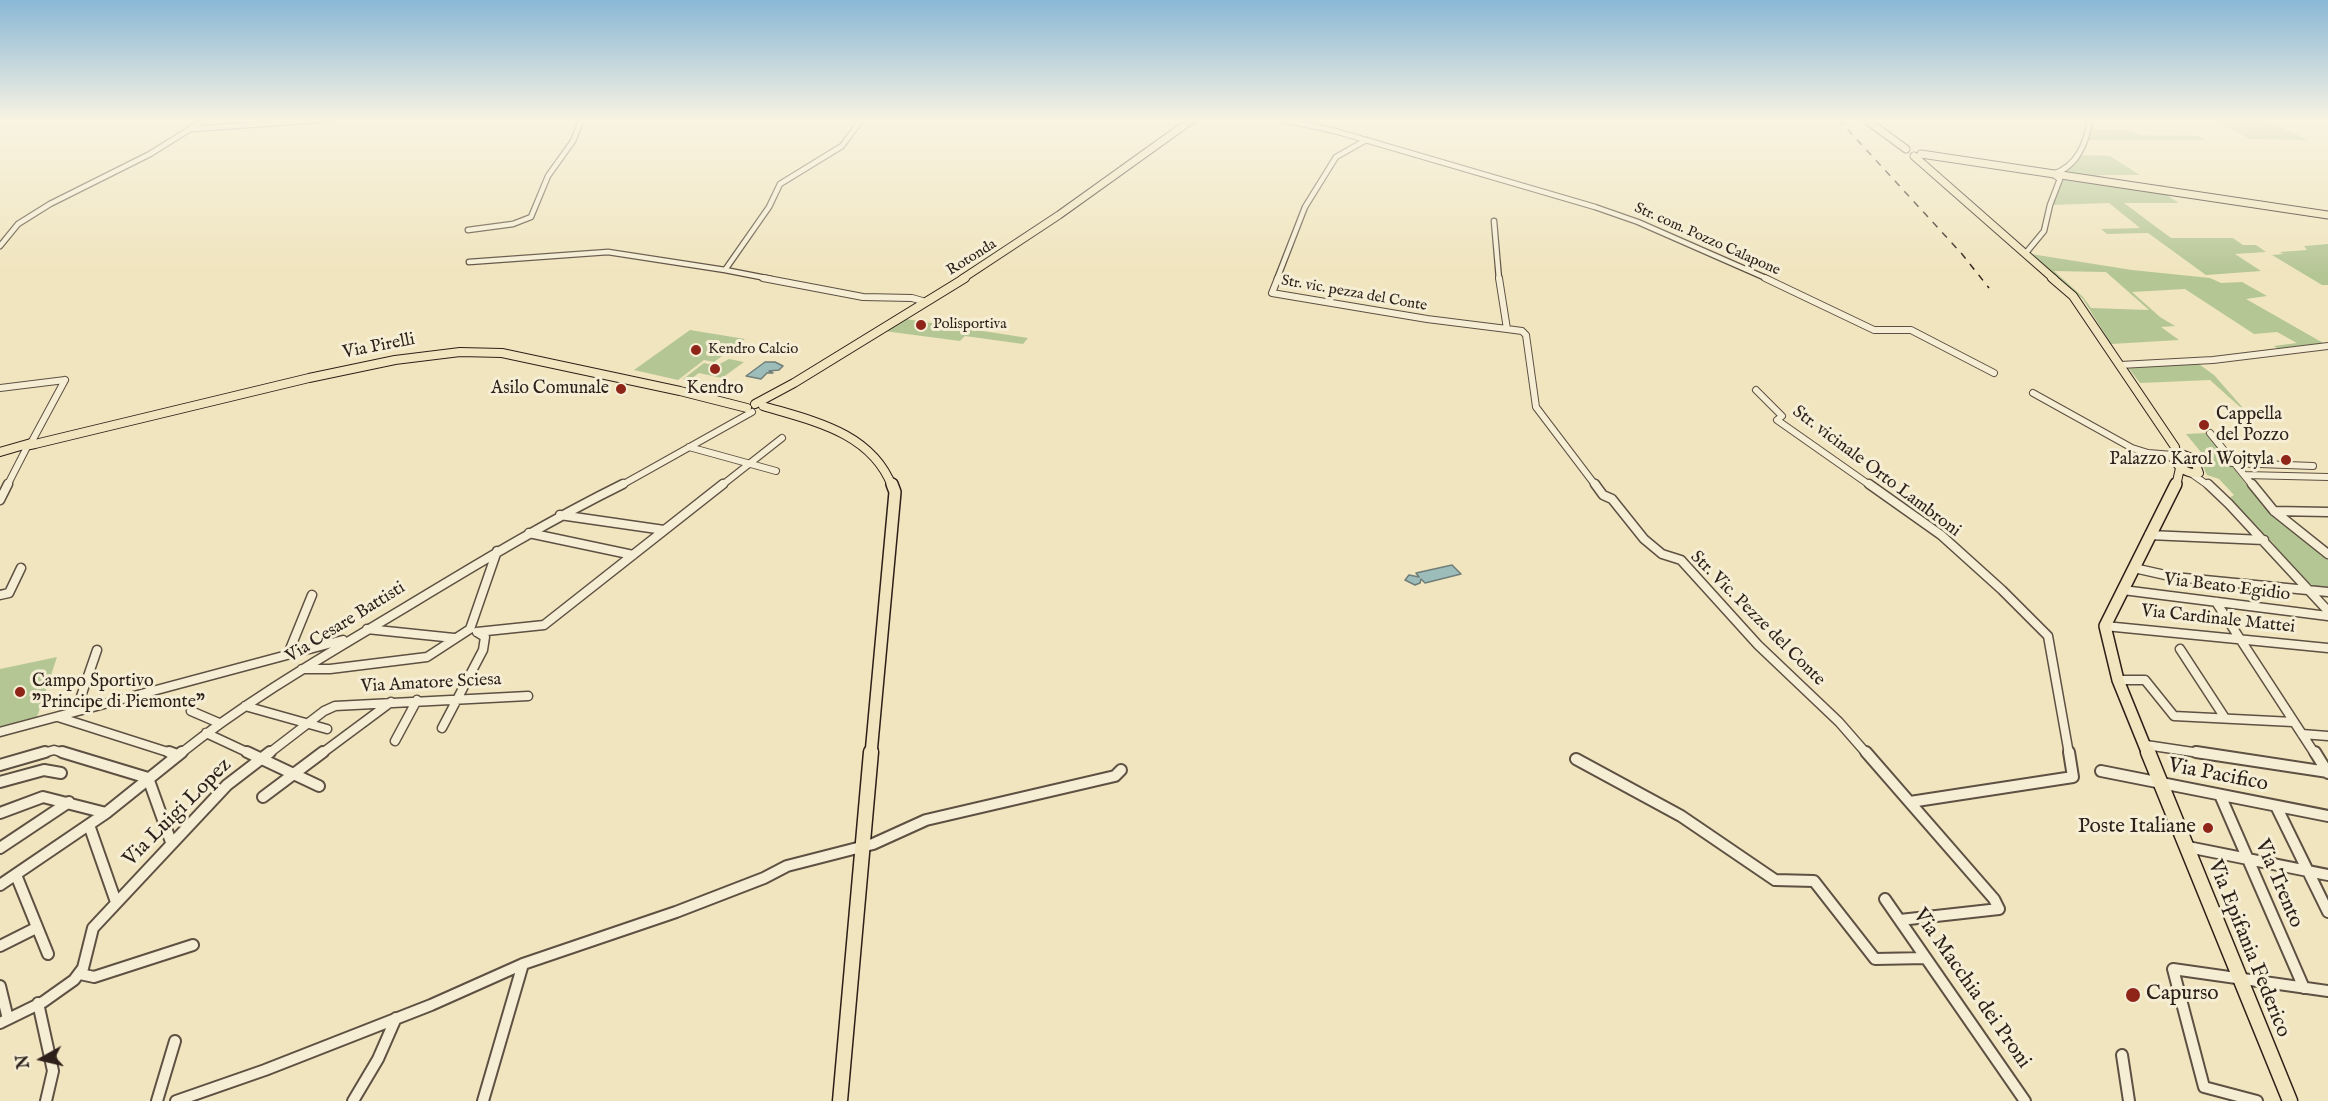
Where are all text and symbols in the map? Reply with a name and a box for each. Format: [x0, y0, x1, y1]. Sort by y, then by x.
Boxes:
street label: Str. com. Pozzo Calapone [1631, 200, 1783, 280]
street label: Rotonda [944, 236, 1000, 280]
street label: Str. vic. pezza del Conte [1280, 272, 1428, 316]
place label: Polisportiva [933, 316, 1007, 334]
marker: Polisportiva [914, 318, 928, 332]
street label: Via Pirelli [341, 329, 417, 365]
place label: Kendro Calcio [708, 341, 798, 359]
marker: Kendro Calcio [689, 343, 703, 357]
marker: Kendro [708, 362, 722, 376]
place label: Asilo Comunale [491, 378, 609, 400]
place label: Kendro [687, 378, 743, 400]
marker: Asilo Comunale [614, 382, 628, 396]
street label: Str. vicinale Orto Lambroni [1788, 402, 1964, 542]
place label: Cappella del Pozzo [2216, 404, 2289, 446]
marker: Cappella del Pozzo [2197, 418, 2211, 432]
place label: Palazzo Karol Wojtyla [2109, 449, 2274, 471]
marker: Palazzo Karol Wojtyla [2279, 453, 2293, 467]
street label: Str. Vic. Pezze del Conte [1685, 547, 1829, 691]
street label: Via Beato Egidio [2163, 570, 2291, 606]
street label: Via Cesare Battisti [282, 578, 410, 668]
street label: Via Cardinale Mattei [2140, 601, 2296, 639]
street label: Via Amatore Sciesa [360, 670, 502, 698]
place label: Campo Sportivo "Principe di Piemonte" [32, 671, 205, 714]
marker: Campo Sportivo "Principe di Piemonte" [13, 685, 27, 699]
street label: Via Luigi Lopez [118, 753, 238, 873]
street label: Via Pacifico [2166, 754, 2270, 798]
place label: Poste Italiane [2078, 815, 2196, 841]
marker: Poste Italiane [2201, 821, 2215, 835]
street label: Via Trento [2248, 836, 2308, 932]
street label: Via Epifania Federico [2201, 857, 2295, 1041]
street label: Via Macchia dei Proni [1906, 904, 2036, 1074]
place label: Capurso [2146, 982, 2219, 1008]
marker: Capurso [2124, 986, 2142, 1004]
north arrow [12, 1029, 72, 1089]
text: N [13, 1053, 35, 1070]

